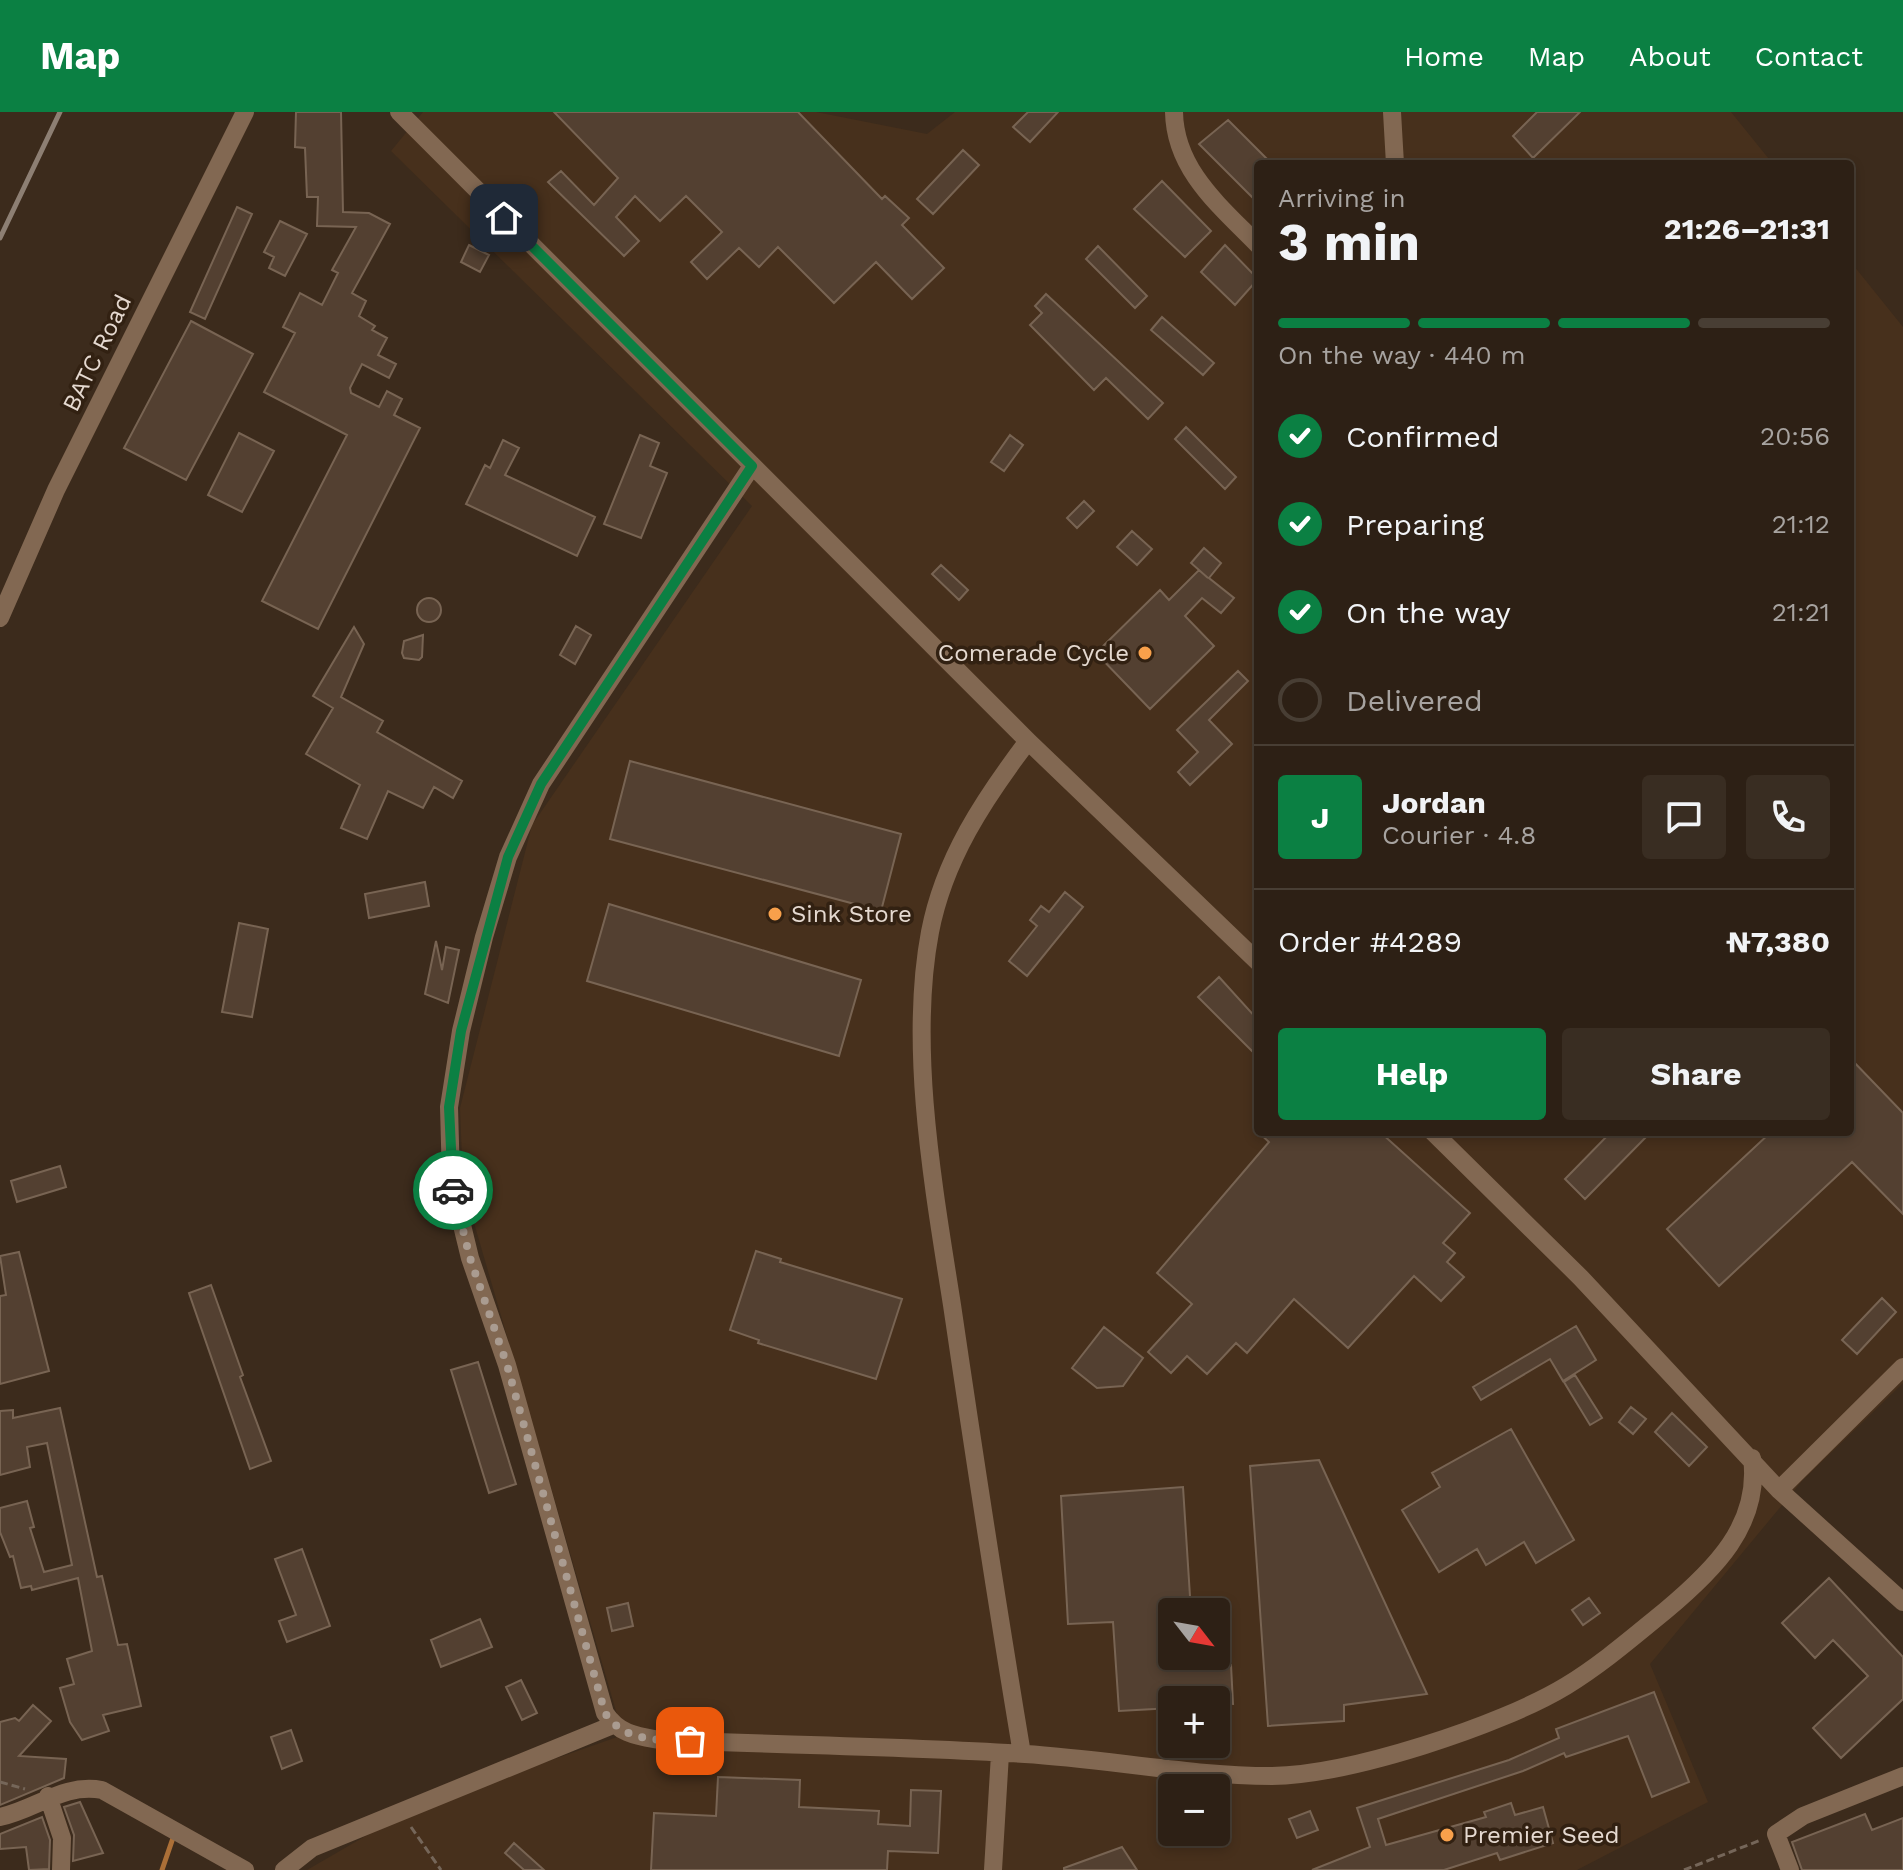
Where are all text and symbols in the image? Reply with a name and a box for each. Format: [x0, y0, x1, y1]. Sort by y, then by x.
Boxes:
text: Map [40, 34, 120, 78]
text: Home [1404, 40, 1484, 73]
text: Map [1528, 40, 1585, 73]
text: About [1629, 40, 1711, 73]
text: Contact [1755, 40, 1863, 73]
text: Arriving in [1278, 183, 1406, 213]
pin [470, 184, 538, 252]
icon: home [482, 196, 526, 240]
text: 21:26–21:31 [1664, 211, 1830, 246]
text: 3 min [1278, 212, 1420, 273]
street label: BATC Road [57, 290, 137, 416]
text: On the way · 440 m [1278, 340, 1525, 370]
icon: check [1278, 414, 1322, 458]
text: Confirmed [1346, 419, 1500, 454]
text: 20:56 [1760, 421, 1830, 451]
icon: check [1278, 502, 1322, 546]
text: Preparing [1346, 507, 1484, 542]
text: 21:12 [1772, 509, 1830, 539]
icon: check [1278, 590, 1322, 634]
text: On the way [1346, 595, 1511, 630]
text: 21:21 [1772, 597, 1830, 627]
place label: Comerade Cycle [938, 639, 1129, 667]
marker: Comerade Cycle [1136, 644, 1154, 662]
text: Delivered [1346, 683, 1483, 718]
button: chat [1642, 775, 1726, 859]
button: phone [1746, 775, 1830, 859]
text: Jordan [1382, 785, 1486, 820]
text: J [1311, 800, 1329, 835]
text: Courier · 4.8 [1382, 820, 1536, 850]
place label: Sink Store [791, 900, 912, 928]
marker: Sink Store [766, 905, 784, 923]
text: Order #4289 [1278, 924, 1462, 959]
text: ₦7,380 [1726, 924, 1830, 959]
button: Help [1278, 1028, 1546, 1120]
button: Share [1562, 1028, 1830, 1120]
courier [413, 1150, 493, 1230]
icon: car [431, 1168, 475, 1212]
north arrow [1158, 1598, 1230, 1670]
map controls [1158, 1598, 1230, 1846]
button: + [1158, 1686, 1230, 1758]
pin [656, 1707, 724, 1775]
icon: bag [668, 1719, 712, 1763]
button: − [1158, 1774, 1230, 1846]
place label: Premier Seed [1463, 1821, 1620, 1849]
marker: Premier Seed [1438, 1826, 1456, 1844]

